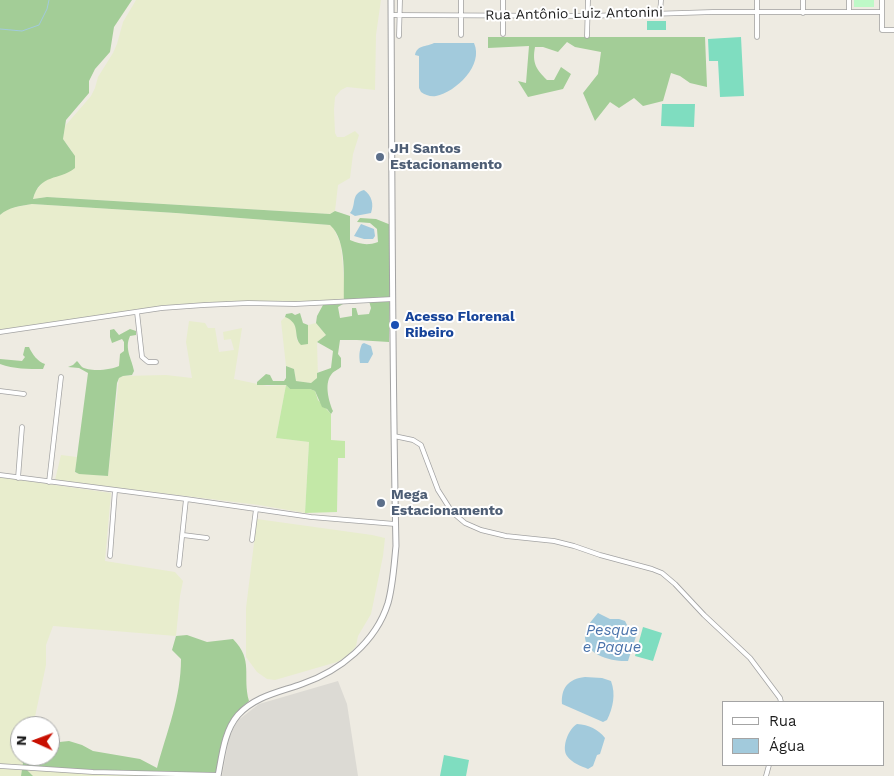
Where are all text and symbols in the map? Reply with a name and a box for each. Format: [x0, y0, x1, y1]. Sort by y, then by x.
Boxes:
street label: Rua Antônio Luiz Antonini [485, 4, 663, 24]
place label: JH Santos Estacionamento [390, 141, 502, 174]
marker: JH Santos Estacionamento [374, 151, 386, 163]
place label: Acesso Florenal Ribeiro [405, 309, 515, 342]
marker: Acesso Florenal Ribeiro [389, 319, 401, 331]
place label: Mega Estacionamento [391, 487, 503, 520]
marker: Mega Estacionamento [375, 497, 387, 509]
water label: Pesque e Pague [583, 622, 641, 657]
legend [722, 701, 884, 766]
text: Rua [769, 712, 797, 730]
north arrow [10, 716, 60, 766]
text: N [13, 735, 29, 746]
text: Água [769, 737, 805, 755]

